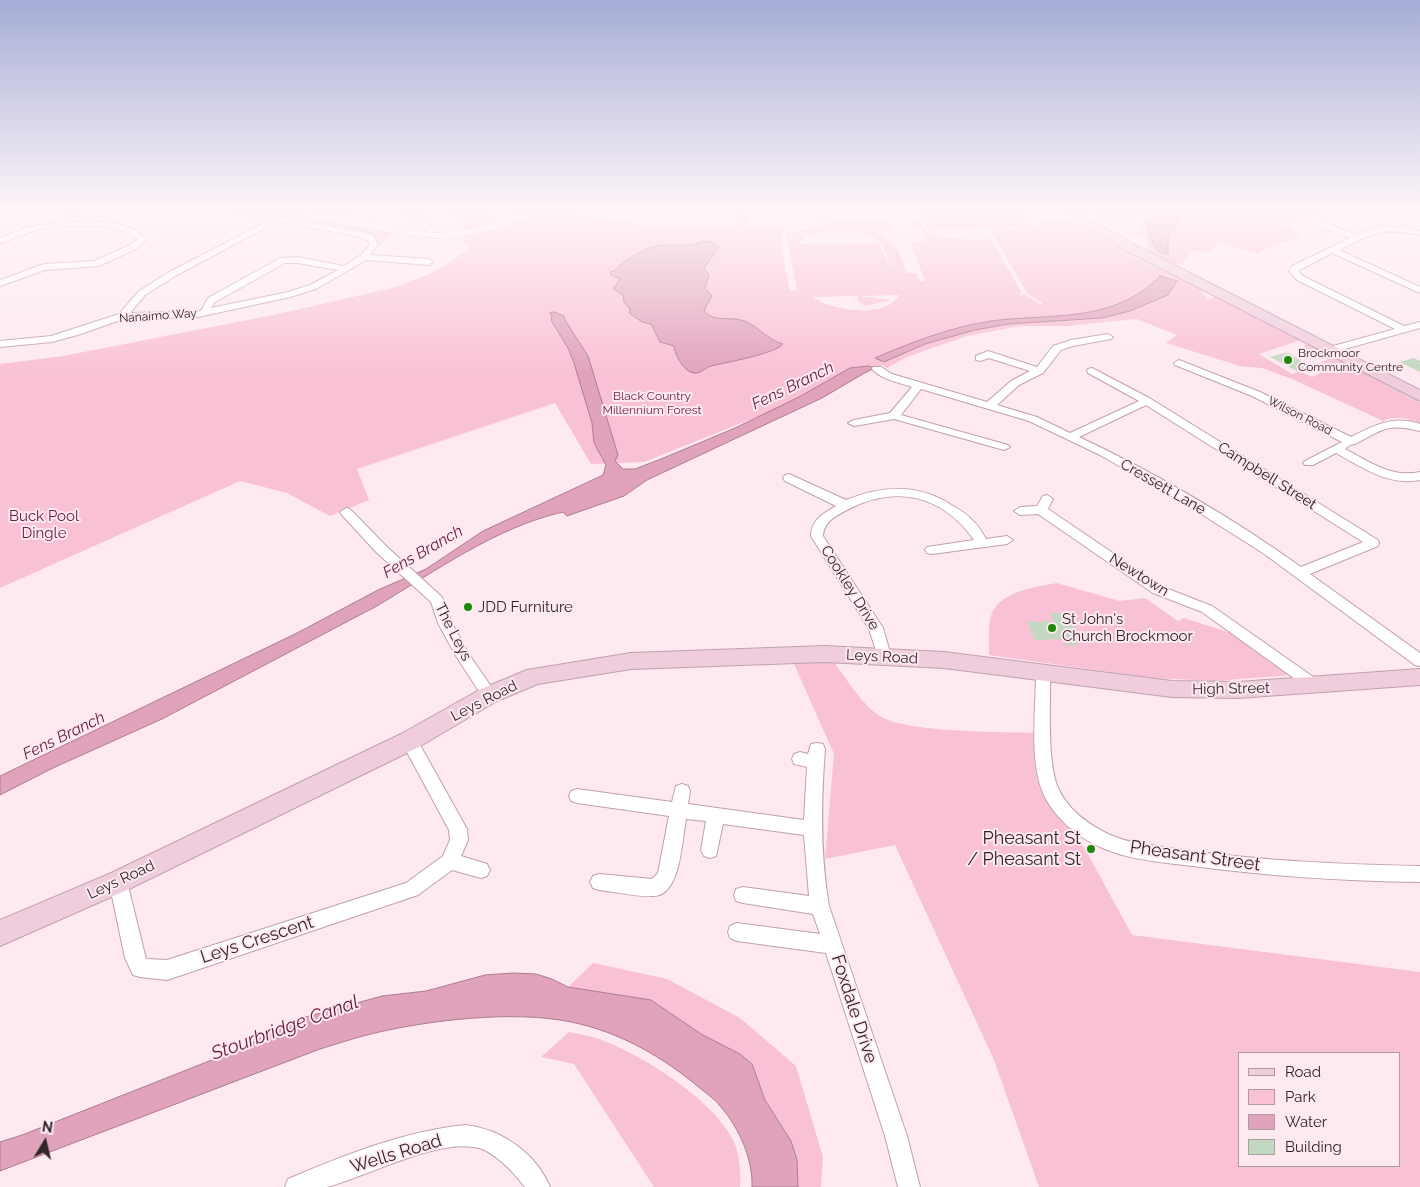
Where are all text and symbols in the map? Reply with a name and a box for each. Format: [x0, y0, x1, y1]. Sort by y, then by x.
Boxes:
street label: Nanaimo Way [119, 306, 197, 326]
place label: Brockmoor Community Centre [1298, 346, 1403, 374]
marker: Brockmoor Community Centre [1282, 354, 1294, 366]
water label: Fens Branch [749, 358, 837, 414]
park label: Black Country Millennium Forest [602, 389, 702, 417]
street label: Wilson Road [1265, 394, 1335, 438]
street label: Campbell Street [1214, 438, 1320, 514]
street label: Cressett Lane [1117, 455, 1209, 519]
park label: Buck Pool Dingle [9, 507, 79, 542]
water label: Fens Branch [380, 521, 466, 583]
street label: Cookley Drive [817, 542, 883, 634]
street label: Newtown [1106, 550, 1172, 600]
place label: JDD Furniture [478, 598, 573, 616]
street label: The Leys [431, 600, 475, 664]
marker: JDD Furniture [462, 601, 474, 613]
place label: St John's Church Brockmoor [1062, 610, 1193, 645]
marker: St John's Church Brockmoor [1046, 622, 1058, 634]
street label: Leys Road [846, 646, 918, 668]
street label: Leys Road [448, 677, 520, 725]
street label: High Street [1192, 679, 1270, 699]
water label: Fens Branch [20, 708, 108, 764]
place label: Pheasant St / Pheasant St [967, 828, 1081, 871]
street label: Pheasant Street [1128, 836, 1262, 876]
marker: Pheasant St / Pheasant St [1085, 843, 1097, 855]
street label: Leys Road [85, 857, 157, 903]
street label: Leys Crescent [198, 912, 316, 968]
street label: Foxdale Drive [826, 952, 882, 1066]
water label: Stourbridge Canal [208, 991, 362, 1065]
legend [1238, 1052, 1400, 1167]
text: Road [1285, 1063, 1321, 1081]
text: Park [1285, 1088, 1316, 1106]
text: Water [1285, 1113, 1327, 1131]
north arrow [20, 1117, 70, 1167]
text: N [41, 1118, 54, 1136]
street label: Wells Road [348, 1130, 444, 1178]
text: Building [1285, 1138, 1342, 1156]

